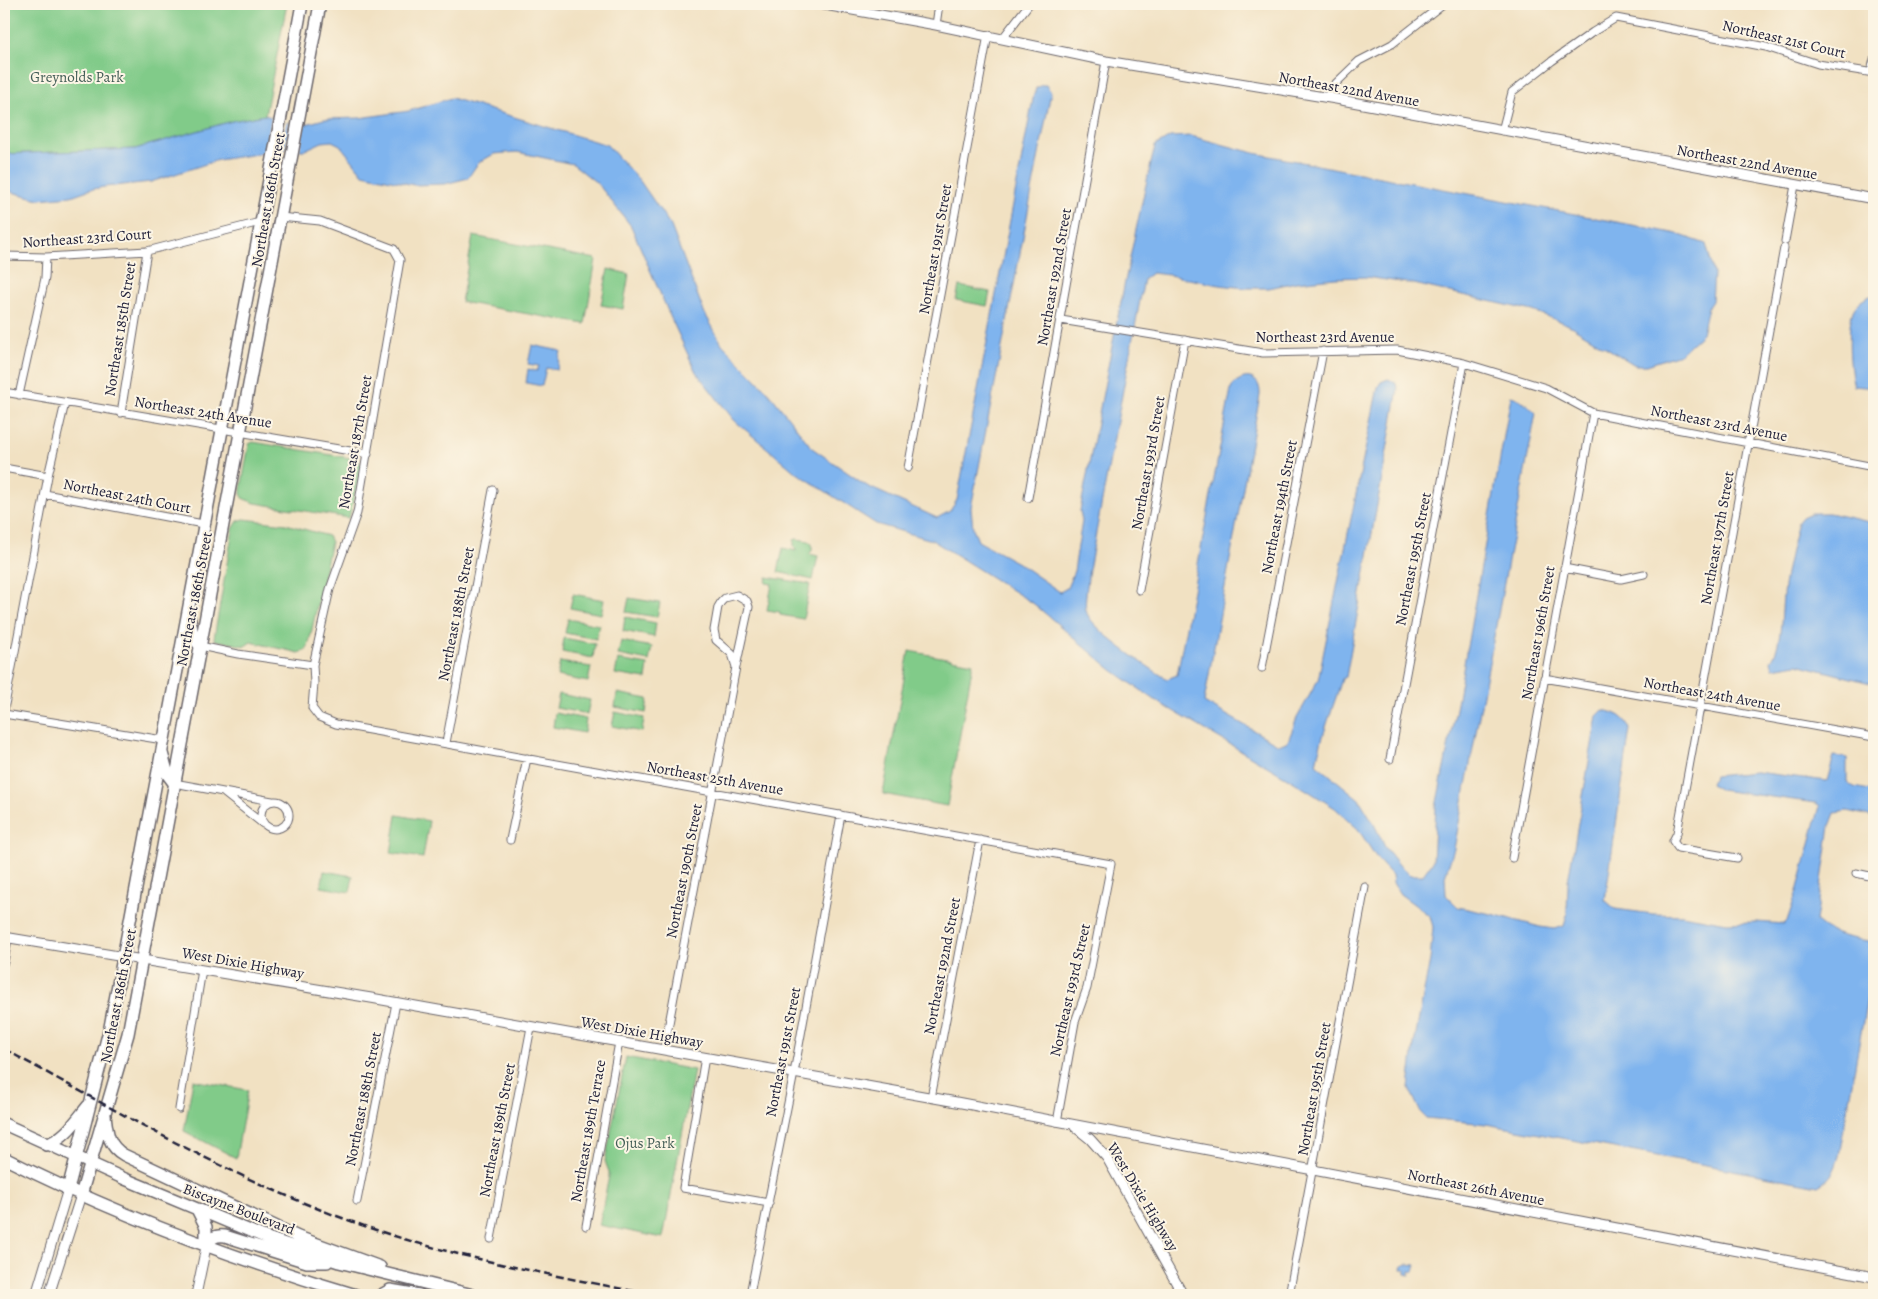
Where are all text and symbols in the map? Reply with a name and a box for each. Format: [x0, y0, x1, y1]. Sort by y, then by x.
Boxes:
street label: Northeast 21st Court [1720, 15, 1848, 63]
park label: Greynolds Park [30, 67, 124, 87]
street label: Northeast 22nd Avenue [1277, 67, 1421, 111]
street label: Northeast 186th Street [246, 131, 290, 269]
street label: Northeast 22nd Avenue [1675, 140, 1819, 184]
street label: Northeast 191st Street [914, 182, 956, 316]
street label: Northeast 192nd Street [1032, 207, 1076, 347]
street label: Northeast 23rd Court [22, 223, 152, 252]
street label: Northeast 185th Street [99, 260, 141, 398]
street label: Northeast 23rd Avenue [1256, 327, 1395, 347]
street label: Northeast 187th Street [333, 373, 377, 511]
street label: Northeast 24th Avenue [133, 391, 273, 433]
street label: Northeast 193rd Street [1126, 394, 1170, 532]
street label: Northeast 23rd Avenue [1649, 400, 1789, 446]
street label: Northeast 194th Street [1256, 438, 1302, 576]
street label: Northeast 197th Street [1695, 470, 1739, 606]
street label: Northeast 24th Court [62, 474, 193, 518]
street label: Northeast 195th Street [1390, 491, 1436, 627]
street label: Northeast 186th Street [171, 530, 217, 668]
street label: Northeast 188th Street [433, 545, 479, 683]
street label: Northeast 196th Street [1516, 564, 1560, 702]
street label: Northeast 24th Avenue [1642, 672, 1782, 716]
street label: Northeast 25th Avenue [645, 756, 785, 800]
street label: Northeast 190th Street [661, 802, 707, 940]
street label: Northeast 192nd Street [919, 896, 965, 1036]
street label: Northeast 193rd Street [1045, 921, 1095, 1059]
street label: Northeast 186th Street [95, 927, 141, 1065]
street label: West Dixie Highway [179, 942, 306, 984]
street label: Northeast 191st Street [761, 985, 805, 1119]
street label: West Dixie Highway [578, 1011, 705, 1053]
street label: Northeast 195th Street [1292, 1020, 1336, 1157]
street label: Northeast 188th Street [340, 1030, 386, 1168]
street label: Northeast 189th Terrace [566, 1058, 610, 1204]
street label: Northeast 189th Street [474, 1061, 520, 1199]
park label: Ojus Park [615, 1133, 675, 1153]
street label: West Dixie Highway [1102, 1138, 1184, 1255]
street label: Northeast 26th Avenue [1406, 1164, 1546, 1210]
street label: Biscayne Boulevard [180, 1178, 299, 1240]

